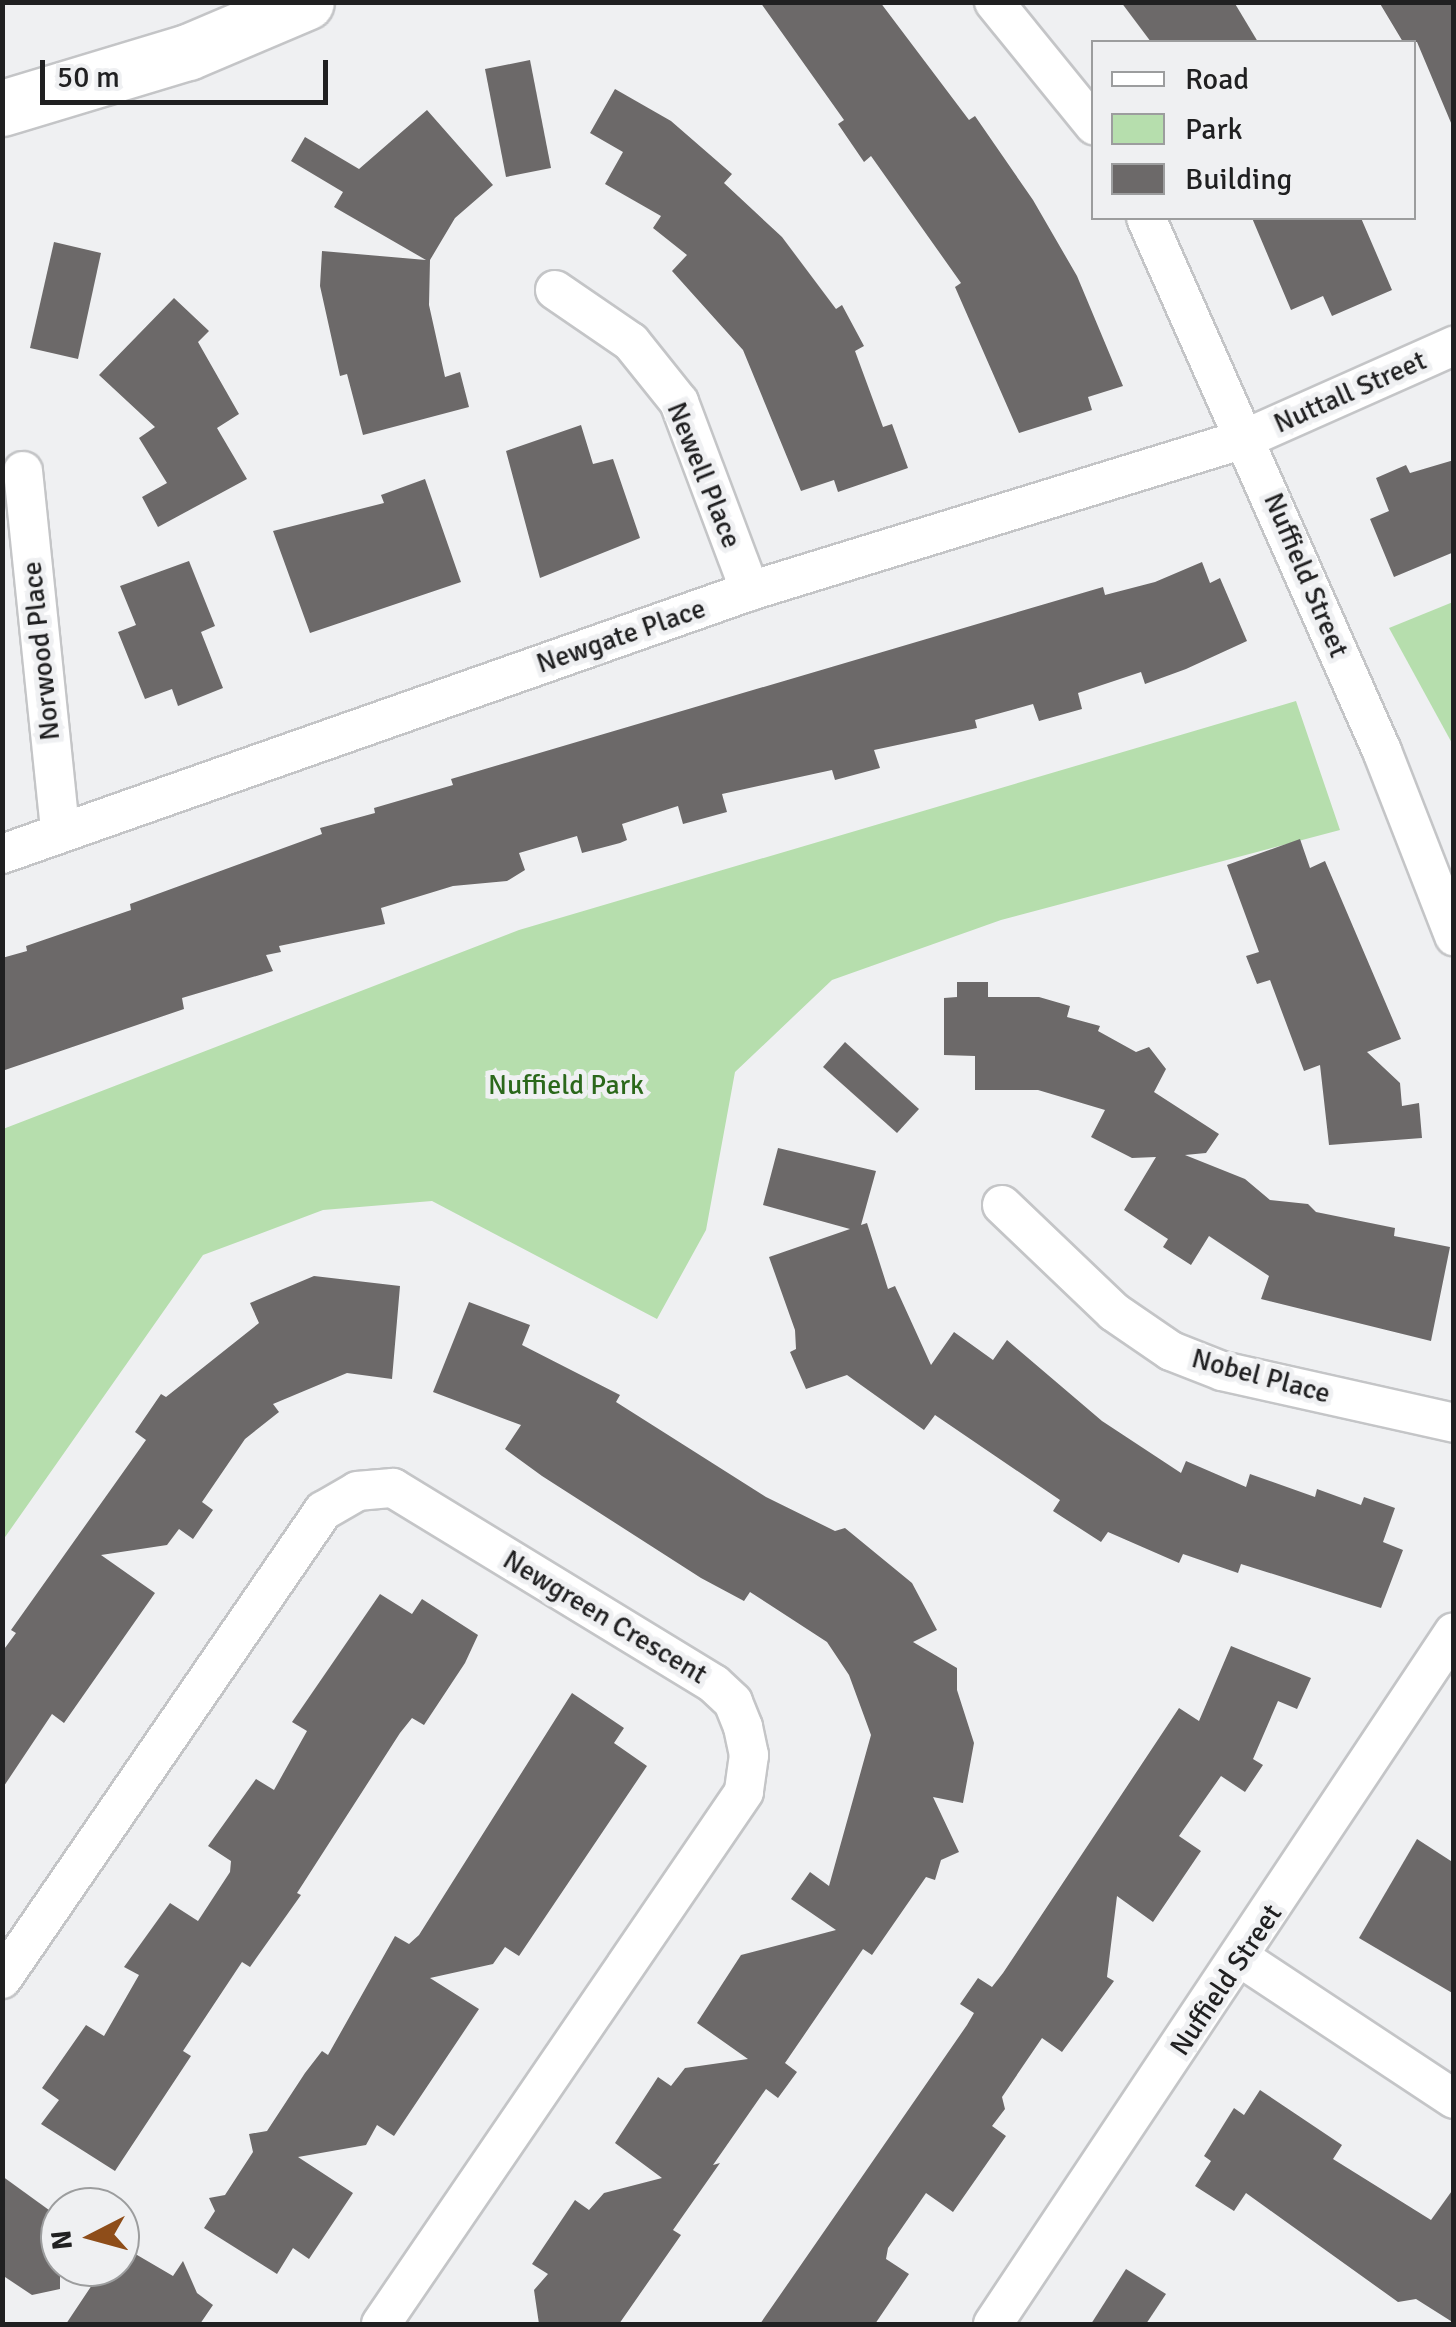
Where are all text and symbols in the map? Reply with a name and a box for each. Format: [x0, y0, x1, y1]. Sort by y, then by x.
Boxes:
scale bar [45, 40, 332, 102]
legend [1091, 40, 1416, 220]
text: 50 m [57, 59, 120, 96]
text: Road [1185, 61, 1249, 98]
text: Park [1185, 111, 1243, 148]
text: Building [1185, 161, 1292, 198]
street label: Nuttall Street [1269, 343, 1431, 441]
street label: Newell Place [660, 397, 748, 553]
street label: Nuffield Street [1256, 488, 1356, 662]
street label: Norwood Place [15, 560, 67, 742]
street label: Newgate Place [532, 591, 710, 681]
park label: Nuffield Park [488, 1068, 644, 1102]
street label: Nobel Place [1188, 1341, 1334, 1411]
street label: Newgreen Crescent [497, 1543, 713, 1691]
street label: Nuffield Street [1163, 1898, 1289, 2062]
north arrow [40, 2187, 140, 2287]
text: N [44, 2228, 80, 2251]

